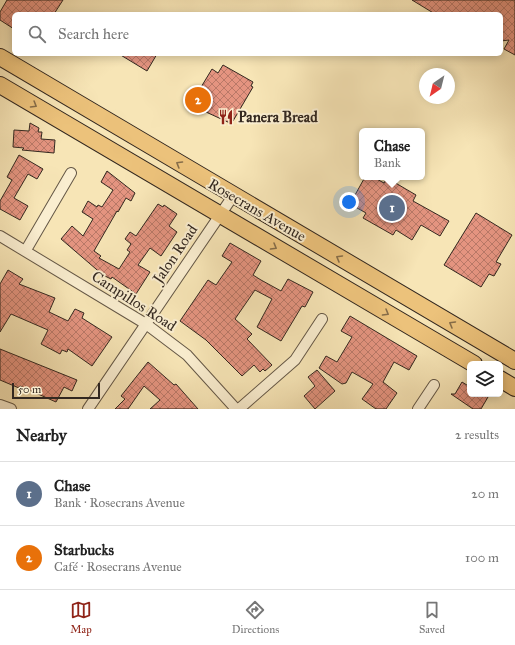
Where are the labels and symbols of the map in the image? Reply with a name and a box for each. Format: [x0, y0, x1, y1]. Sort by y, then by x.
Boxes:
north arrow [419, 68, 455, 104]
pin: 2 [185, 85, 211, 115]
one-way arrow [30, 100, 37, 108]
restaurant icon: Panera Bread [217, 108, 235, 126]
place label: Panera Bread [238, 108, 318, 126]
one-way arrow [176, 161, 183, 168]
street label: Rosecrans Avenue [205, 175, 309, 245]
your location [339, 192, 359, 212]
pin: 1 [379, 193, 405, 223]
street label: Jalon Road [148, 221, 202, 289]
one-way arrow [269, 243, 277, 250]
one-way arrow [336, 256, 343, 263]
street label: Campillos Road [88, 267, 180, 335]
one-way arrow [382, 308, 389, 315]
one-way arrow [448, 321, 456, 328]
scale bar [12, 381, 100, 400]

